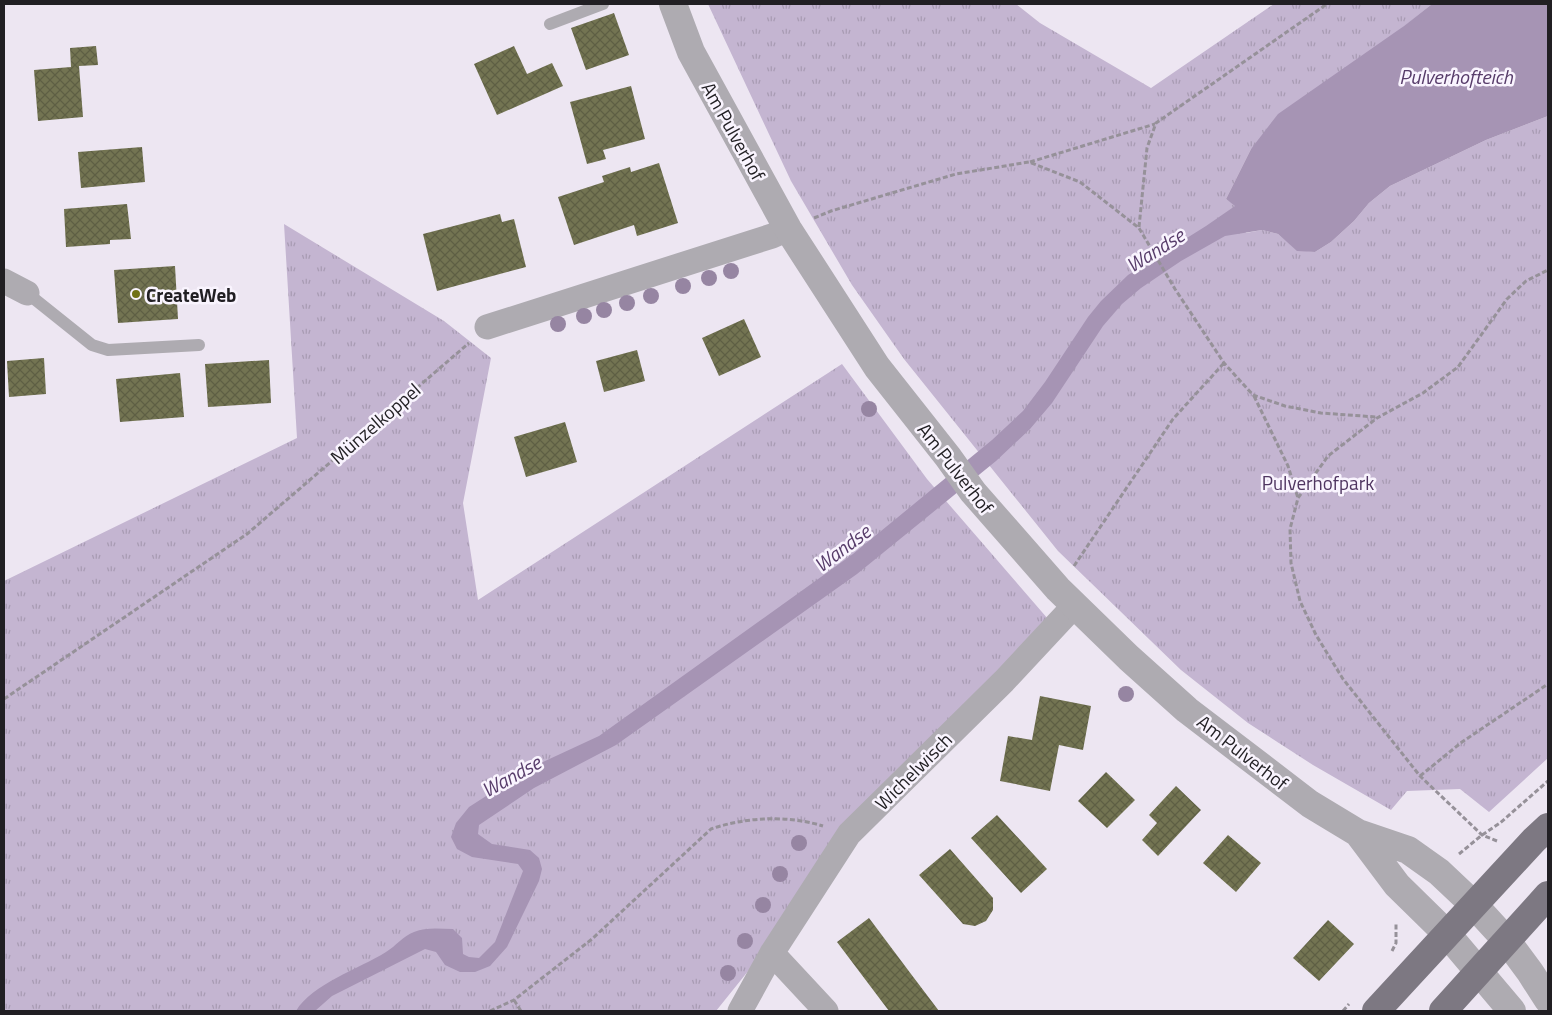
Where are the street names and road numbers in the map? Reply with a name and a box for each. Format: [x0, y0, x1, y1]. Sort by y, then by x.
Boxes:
street label: Am Pulverhof [695, 76, 773, 186]
street label: Münzelkoppel [323, 375, 427, 471]
street label: Am Pulverhof [911, 416, 1001, 520]
street label: Am Pulverhof [1191, 707, 1295, 797]
street label: Wichelwisch [868, 726, 958, 816]

